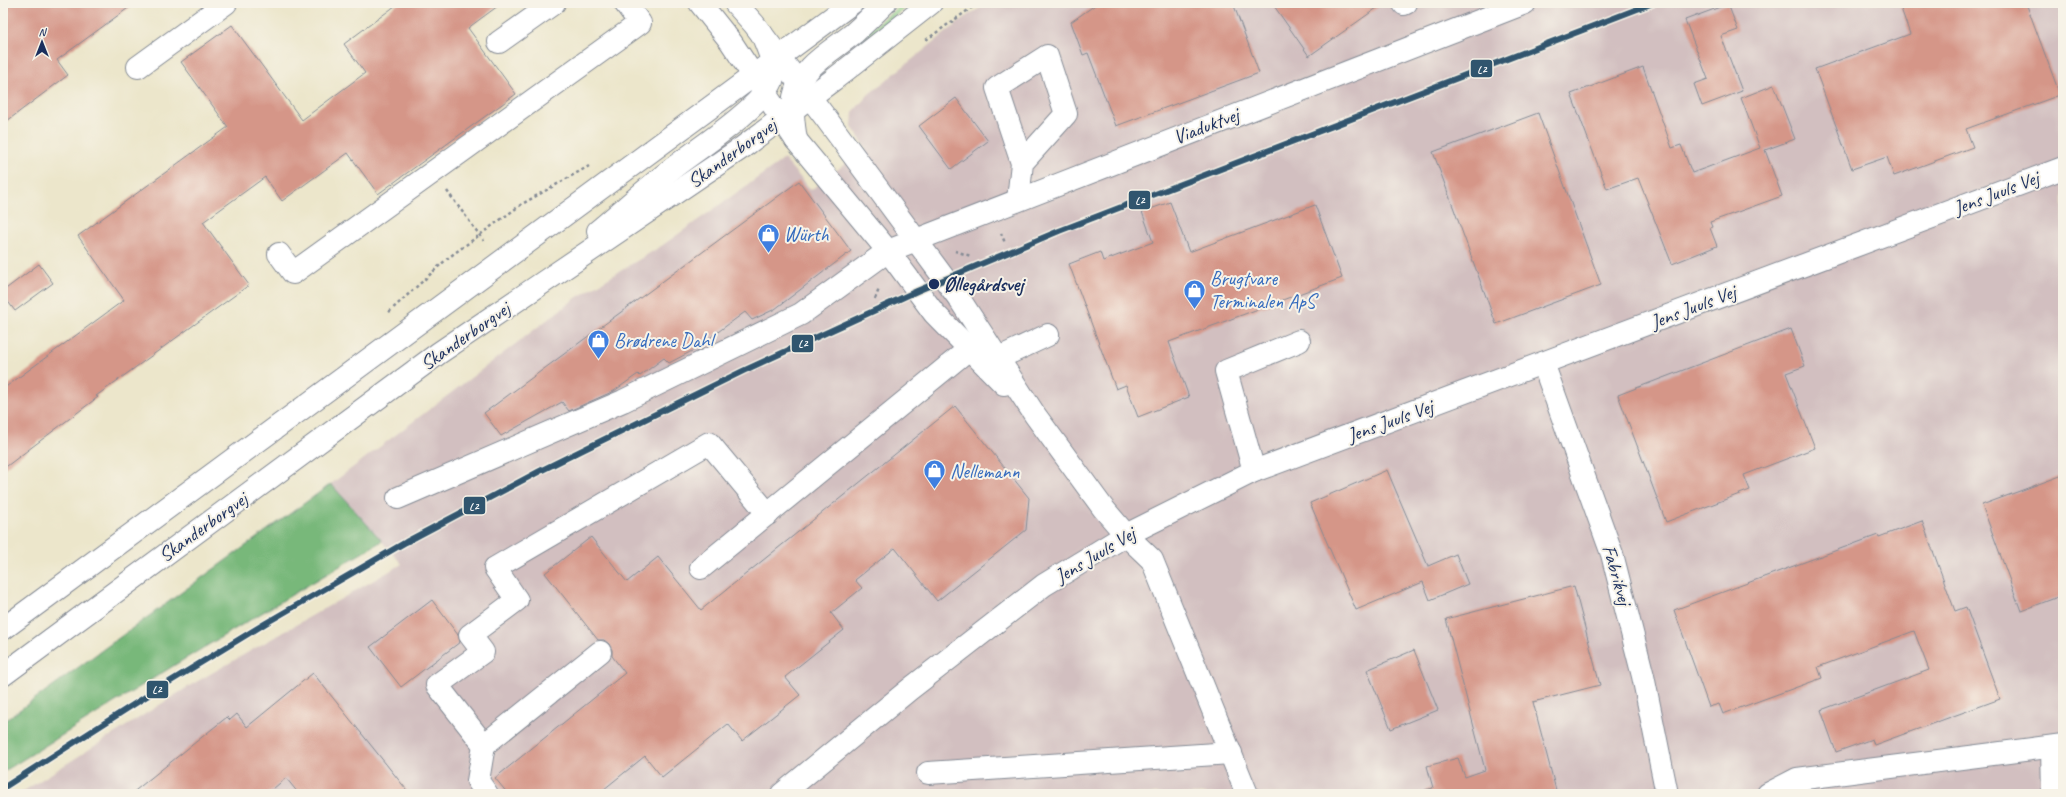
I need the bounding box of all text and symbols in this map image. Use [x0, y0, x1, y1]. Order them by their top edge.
north arrow [22, 22, 62, 62]
text: N [39, 25, 48, 39]
line badge: L2 [1470, 59, 1493, 78]
text: L2 [1477, 62, 1488, 76]
street label: Viaduktvej [1170, 101, 1245, 150]
street label: Skanderborgvej [683, 111, 783, 194]
street label: Jens Juuls Vej [1949, 164, 2045, 221]
line badge: L2 [1128, 190, 1151, 210]
text: L2 [1135, 193, 1146, 207]
shop icon: Würth [756, 221, 782, 254]
place label: Würth [784, 222, 830, 247]
place label: Brugtvare Terminalen ApS [1210, 266, 1320, 314]
place label: Øllegårdsvej [944, 272, 1026, 297]
marker: Øllegårdsvej [927, 277, 941, 291]
shop icon: Brugtvare Terminalen ApS [1181, 277, 1207, 310]
street label: Jens Juuls Vej [1646, 278, 1742, 335]
street label: Skanderborgvej [415, 295, 516, 376]
shop icon: Brødrene Dahl [585, 327, 611, 360]
place label: Brødrene Dahl [614, 328, 717, 353]
line badge: L2 [791, 334, 814, 353]
text: L2 [798, 336, 809, 350]
street label: Jens Juuls Vej [1343, 393, 1439, 448]
shop icon: Nellemann [921, 458, 947, 491]
place label: Nellemann [950, 459, 1021, 484]
street label: Skanderborgvej [154, 485, 254, 568]
line badge: L2 [463, 496, 486, 515]
text: L2 [469, 499, 480, 513]
street label: Jens Juuls Vej [1049, 520, 1142, 589]
street label: Fabrikvej [1597, 542, 1638, 611]
line badge: L2 [146, 680, 169, 699]
text: L2 [152, 682, 163, 696]

